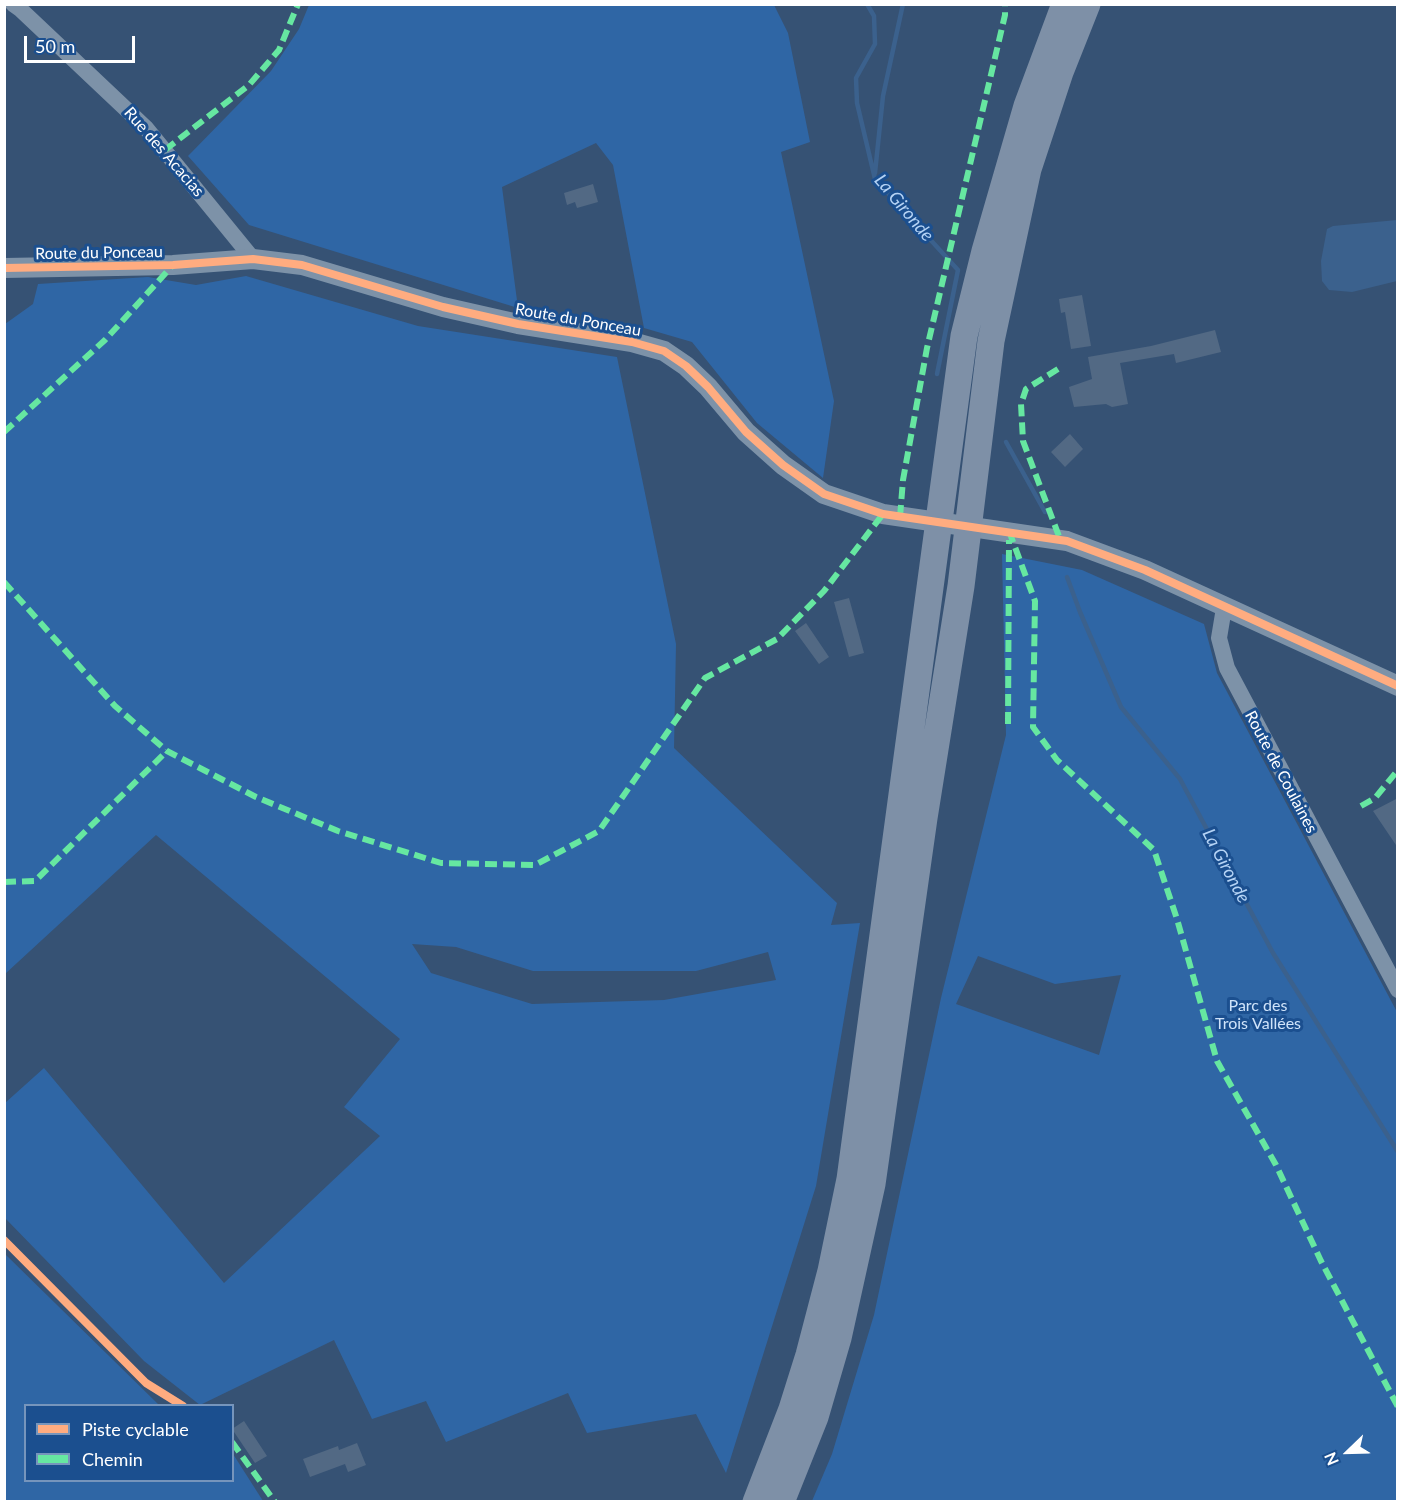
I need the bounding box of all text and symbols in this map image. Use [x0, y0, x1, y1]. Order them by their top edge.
scale bar [27, 24, 138, 62]
text: 50 m [35, 35, 75, 57]
street label: Rue des Acacias [120, 103, 208, 201]
water label: La Gironde [870, 170, 938, 246]
street label: Route du Ponceau [35, 242, 163, 264]
street label: Route du Ponceau [513, 299, 643, 341]
street label: Route de Coulaines [1241, 708, 1321, 836]
water label: La Gironde [1197, 825, 1255, 907]
park label: Parc des Trois Vallées [1215, 996, 1301, 1034]
legend [24, 1404, 234, 1482]
text: Piste cyclable [82, 1418, 189, 1440]
north arrow [1318, 1422, 1378, 1482]
text: Chemin [82, 1448, 143, 1470]
text: N [1320, 1450, 1342, 1469]

